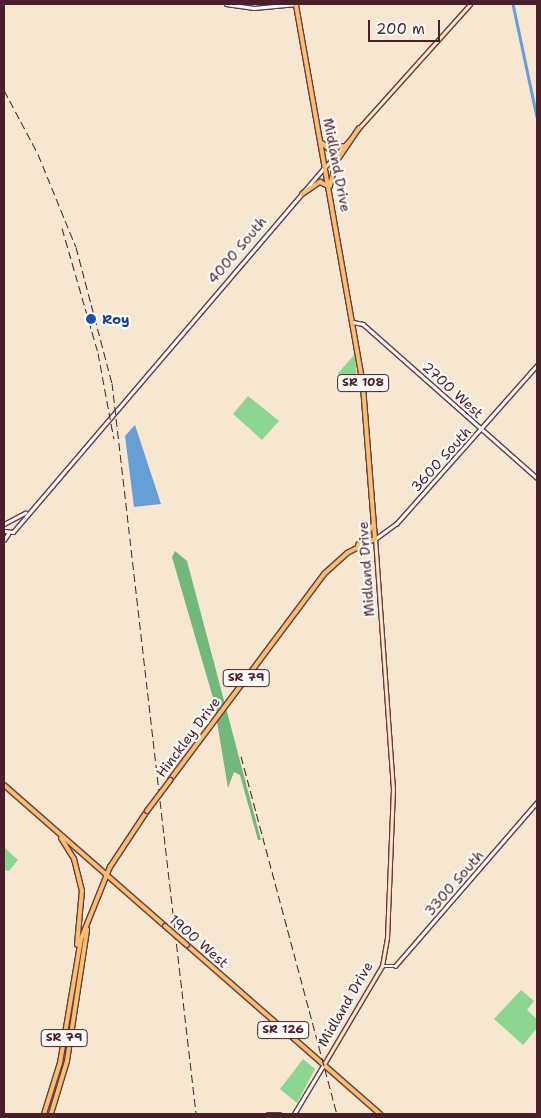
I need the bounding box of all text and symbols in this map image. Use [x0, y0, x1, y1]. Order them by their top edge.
scale bar [371, 10, 444, 42]
text: 200 m [376, 19, 425, 39]
street label: Midland Drive [320, 117, 354, 213]
street label: 4000 South [204, 213, 270, 287]
place label: Roy [102, 311, 130, 327]
marker: Roy [84, 312, 98, 326]
street label: 2700 West [419, 358, 487, 422]
road number: SR 108 [337, 373, 389, 392]
street label: 3600 South [407, 423, 475, 495]
street label: Midland Drive [354, 521, 378, 617]
road number: SR 79 [222, 668, 270, 688]
street label: Hinckley Drive [152, 694, 224, 780]
street label: 3300 South [421, 847, 487, 919]
street label: 1900 West [166, 911, 232, 971]
street label: Midland Drive [314, 958, 376, 1050]
road number: SR 126 [257, 1020, 309, 1040]
road number: SR 79 [40, 1028, 88, 1048]

